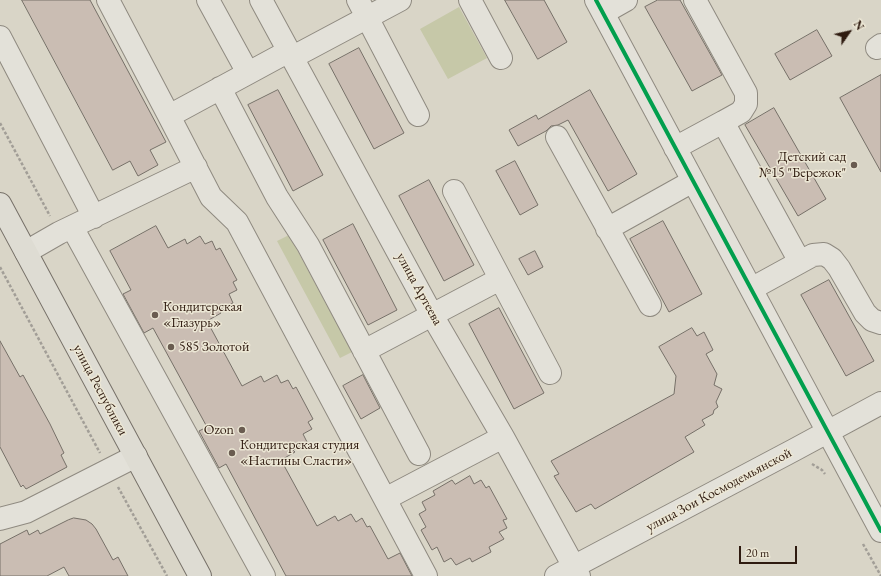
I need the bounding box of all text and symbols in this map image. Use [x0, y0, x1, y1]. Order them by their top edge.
north arrow [829, 12, 869, 52]
text: N [851, 18, 867, 33]
place label: Детский сад №15 "Бережок" [759, 149, 846, 182]
marker: Детский сад №15 "Бережок" [849, 160, 859, 170]
street label: улица Артеева [392, 250, 446, 328]
place label: Кондитерская «Глазурь» [163, 299, 242, 332]
marker: Кондитерская «Глазурь» [150, 310, 160, 320]
place label: 585 Золотой [179, 339, 249, 355]
street label: улица Республики [69, 341, 131, 439]
marker: 585 Золотой [166, 342, 176, 352]
place label: Ozon [204, 422, 234, 438]
marker: Ozon [237, 425, 247, 435]
place label: Кондитерская студия «Настины Сласти» [240, 437, 359, 470]
street label: улица Зои Космодемьянской [643, 444, 795, 536]
marker: Кондитерская студия «Настины Сласти» [227, 448, 237, 458]
scale bar [741, 538, 799, 564]
text: 20 m [746, 545, 769, 561]

